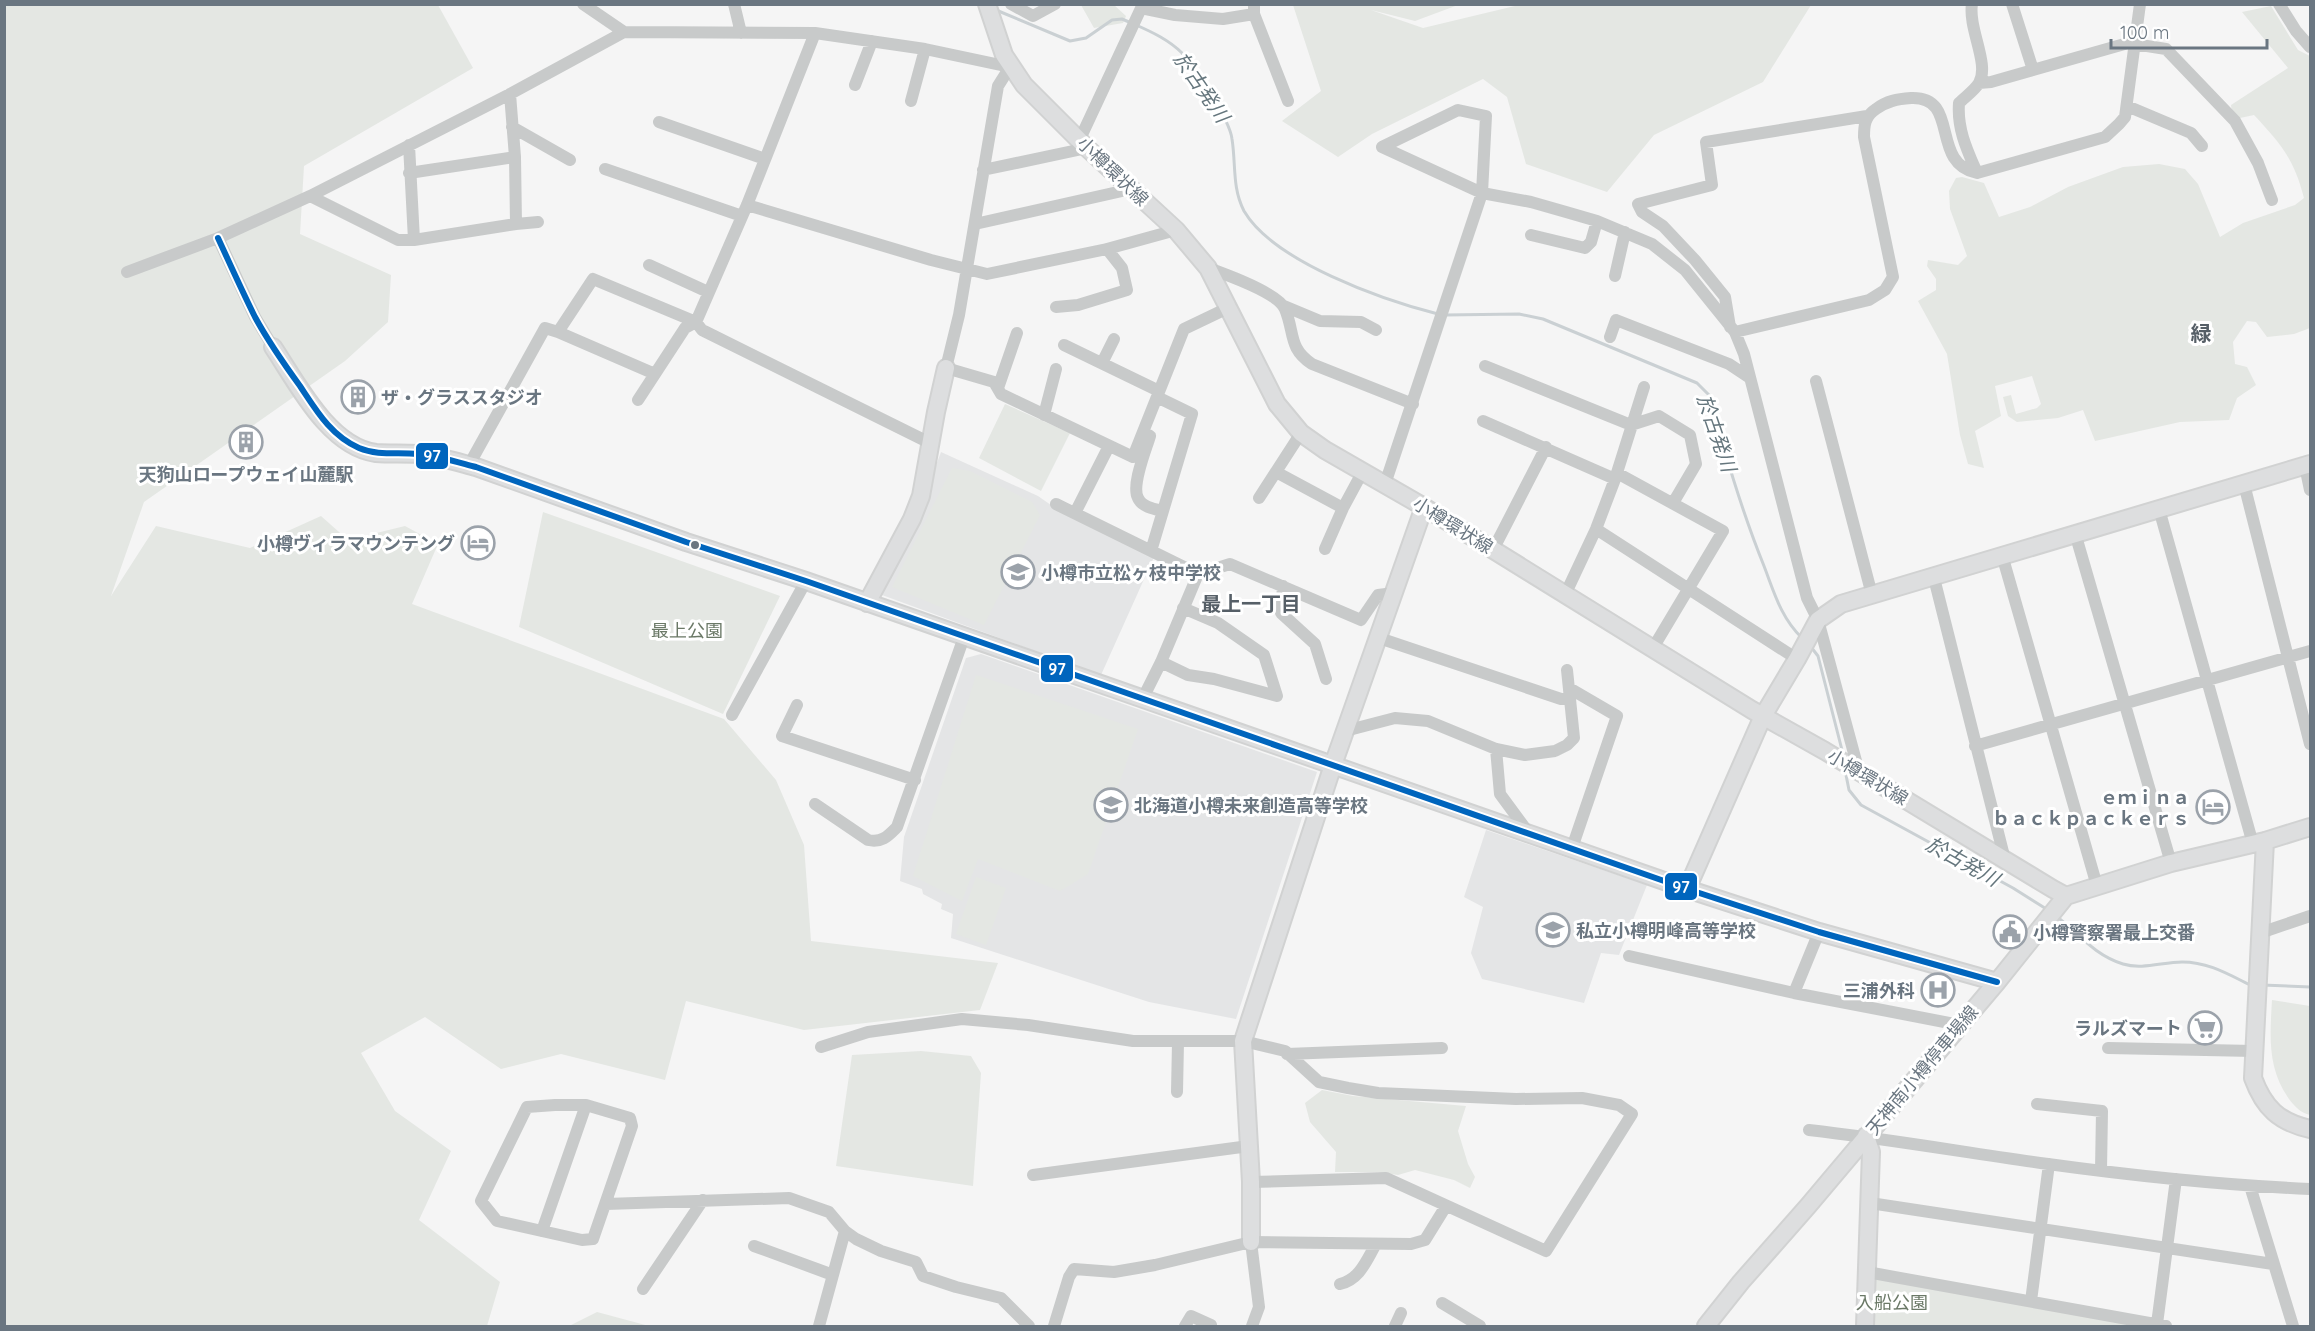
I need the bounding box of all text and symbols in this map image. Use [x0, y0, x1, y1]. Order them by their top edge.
scale bar [2111, 12, 2267, 50]
text: 100 m [2120, 21, 2169, 44]
water label: 於古発川 [1169, 47, 1236, 129]
street label: 小樽環状線 [1073, 131, 1153, 211]
district label: 緑 [2191, 320, 2212, 346]
building icon: ザ・グラススタジオ [340, 379, 376, 415]
place label: ザ・グラススタジオ [381, 386, 543, 409]
water label: 於古発川 [1692, 391, 1742, 477]
building icon: 天狗山ロープウェイ山麓駅 [228, 424, 264, 460]
line badge: 97 [415, 442, 449, 470]
text: 97 [423, 446, 441, 466]
place label: 天狗山ロープウェイ山麓駅 [139, 463, 353, 486]
street label: 小樽環状線 [1409, 491, 1497, 559]
hotel icon: 小樽ヴィラマウンテング [460, 525, 496, 561]
place label: 小樽ヴィラマウンテング [257, 532, 455, 555]
unlabelled marker [689, 539, 701, 551]
school or university icon: 小樽市立松ヶ枝中学校 [1000, 554, 1036, 590]
place label: 小樽市立松ヶ枝中学校 [1041, 561, 1221, 584]
district label: 最上一丁目 [1201, 591, 1301, 616]
park label: 最上公園 [651, 619, 723, 642]
line badge: 97 [1040, 654, 1074, 683]
text: 97 [1048, 659, 1066, 679]
street label: 小樽環状線 [1824, 744, 1912, 810]
place label: ｅｍｉｎａ ｂａｃｋｐａｃｋｅｒｓ [1992, 786, 2190, 830]
school or university icon: 北海道小樽未来創造高等学校 [1093, 787, 1129, 823]
hotel icon: ｅｍｉｎａ ｂａｃｋｐａｃｋｅｒｓ [2195, 789, 2231, 825]
place label: 北海道小樽未来創造高等学校 [1134, 794, 1368, 817]
water label: 於古発川 [1922, 831, 2006, 892]
line badge: 97 [1664, 872, 1698, 901]
text: 97 [1672, 877, 1690, 897]
school or university icon: 私立小樽明峰高等学校 [1535, 912, 1571, 948]
public building icon: 小樽警察署最上交番 [1992, 914, 2028, 950]
place label: 私立小樽明峰高等学校 [1576, 919, 1756, 942]
place label: 小樽警察署最上交番 [2033, 921, 2195, 944]
hospital icon: 三浦外科 [1920, 972, 1956, 1008]
place label: 三浦外科 [1843, 979, 1915, 1002]
street label: 天神南小樽停車場線 [1861, 1001, 1983, 1139]
supermarket icon: ラルズマート [2187, 1010, 2223, 1046]
place label: ラルズマート [2074, 1017, 2182, 1040]
park label: 入船公園 [1856, 1291, 1928, 1314]

